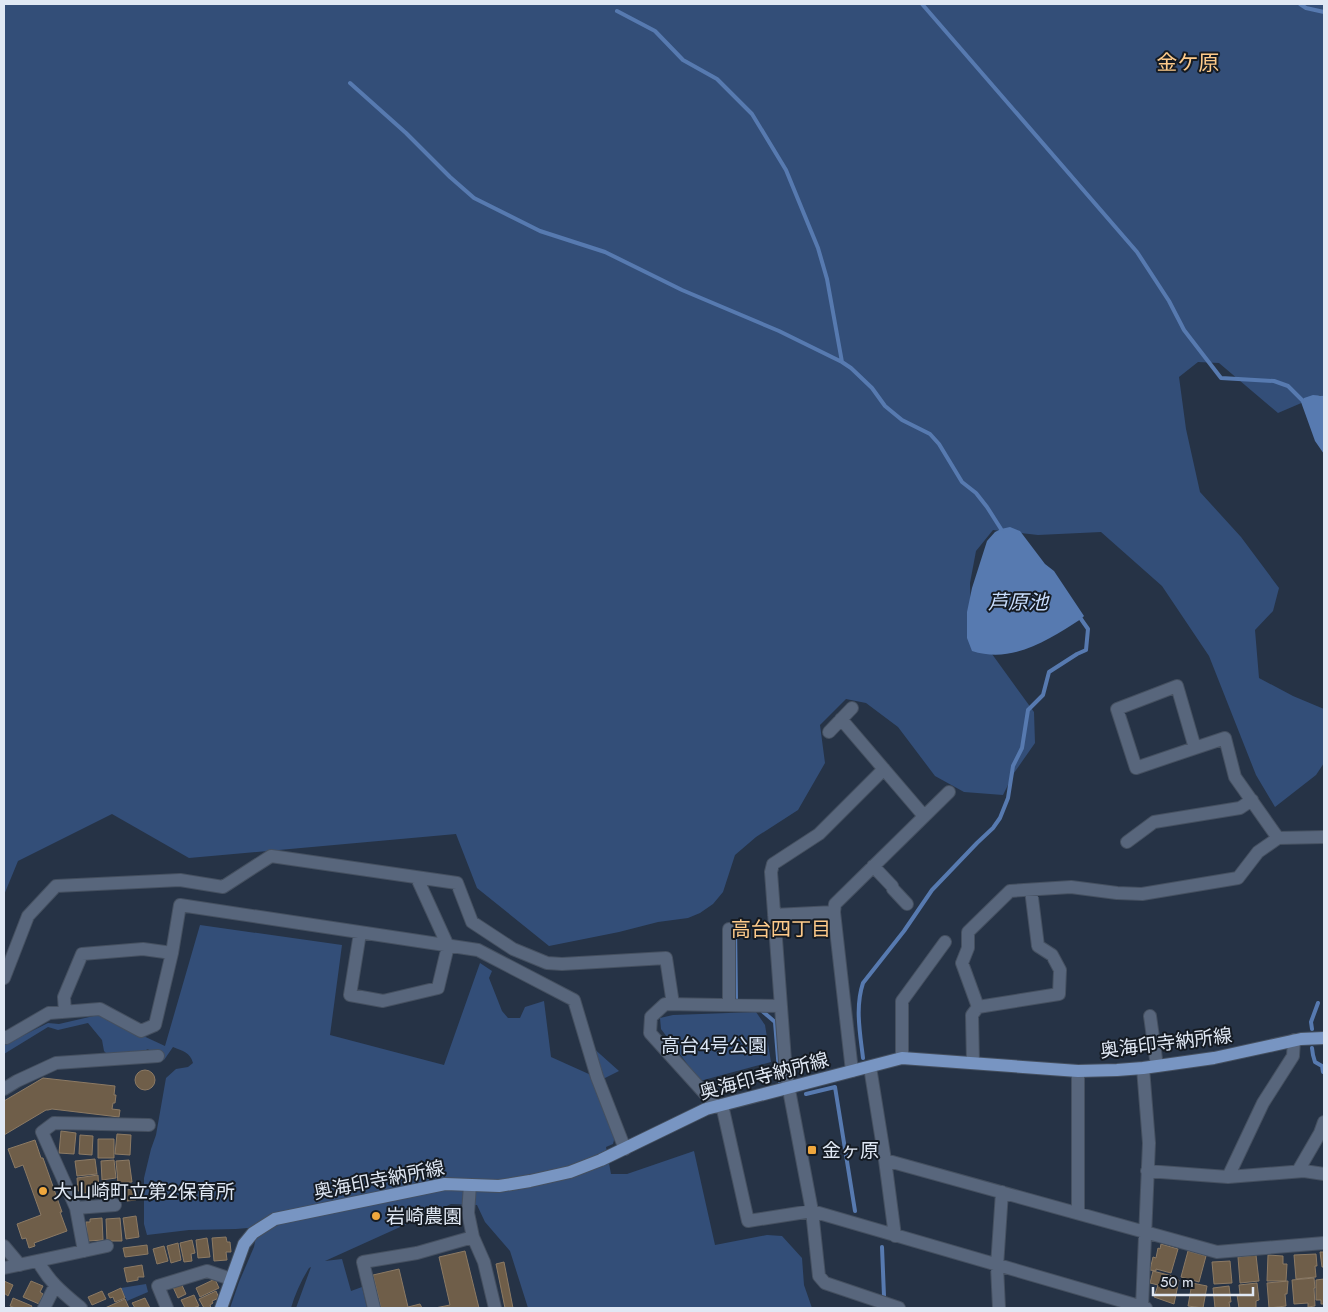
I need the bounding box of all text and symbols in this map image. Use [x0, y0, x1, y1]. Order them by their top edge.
district label: 金ケ原 [1157, 48, 1220, 78]
water label: 芦原池 [988, 588, 1050, 617]
district label: 高台四丁目 [731, 915, 831, 944]
street label: 奥海印寺納所線 [1098, 1021, 1234, 1065]
park label: 高台４号公園 [661, 1032, 767, 1059]
street label: 奥海印寺納所線 [696, 1046, 832, 1106]
place label: 金ヶ原 [822, 1137, 879, 1164]
marker: 金ヶ原 [806, 1144, 818, 1156]
street label: 奥海印寺納所線 [311, 1154, 447, 1206]
place label: 大山崎町立第２保育所 [53, 1178, 235, 1205]
marker: 大山崎町立第２保育所 [37, 1185, 49, 1197]
place label: 岩崎農園 [386, 1203, 462, 1230]
marker: 岩崎農園 [370, 1210, 382, 1222]
scale bar [1153, 1264, 1253, 1296]
text: 50 m [1160, 1271, 1194, 1293]

